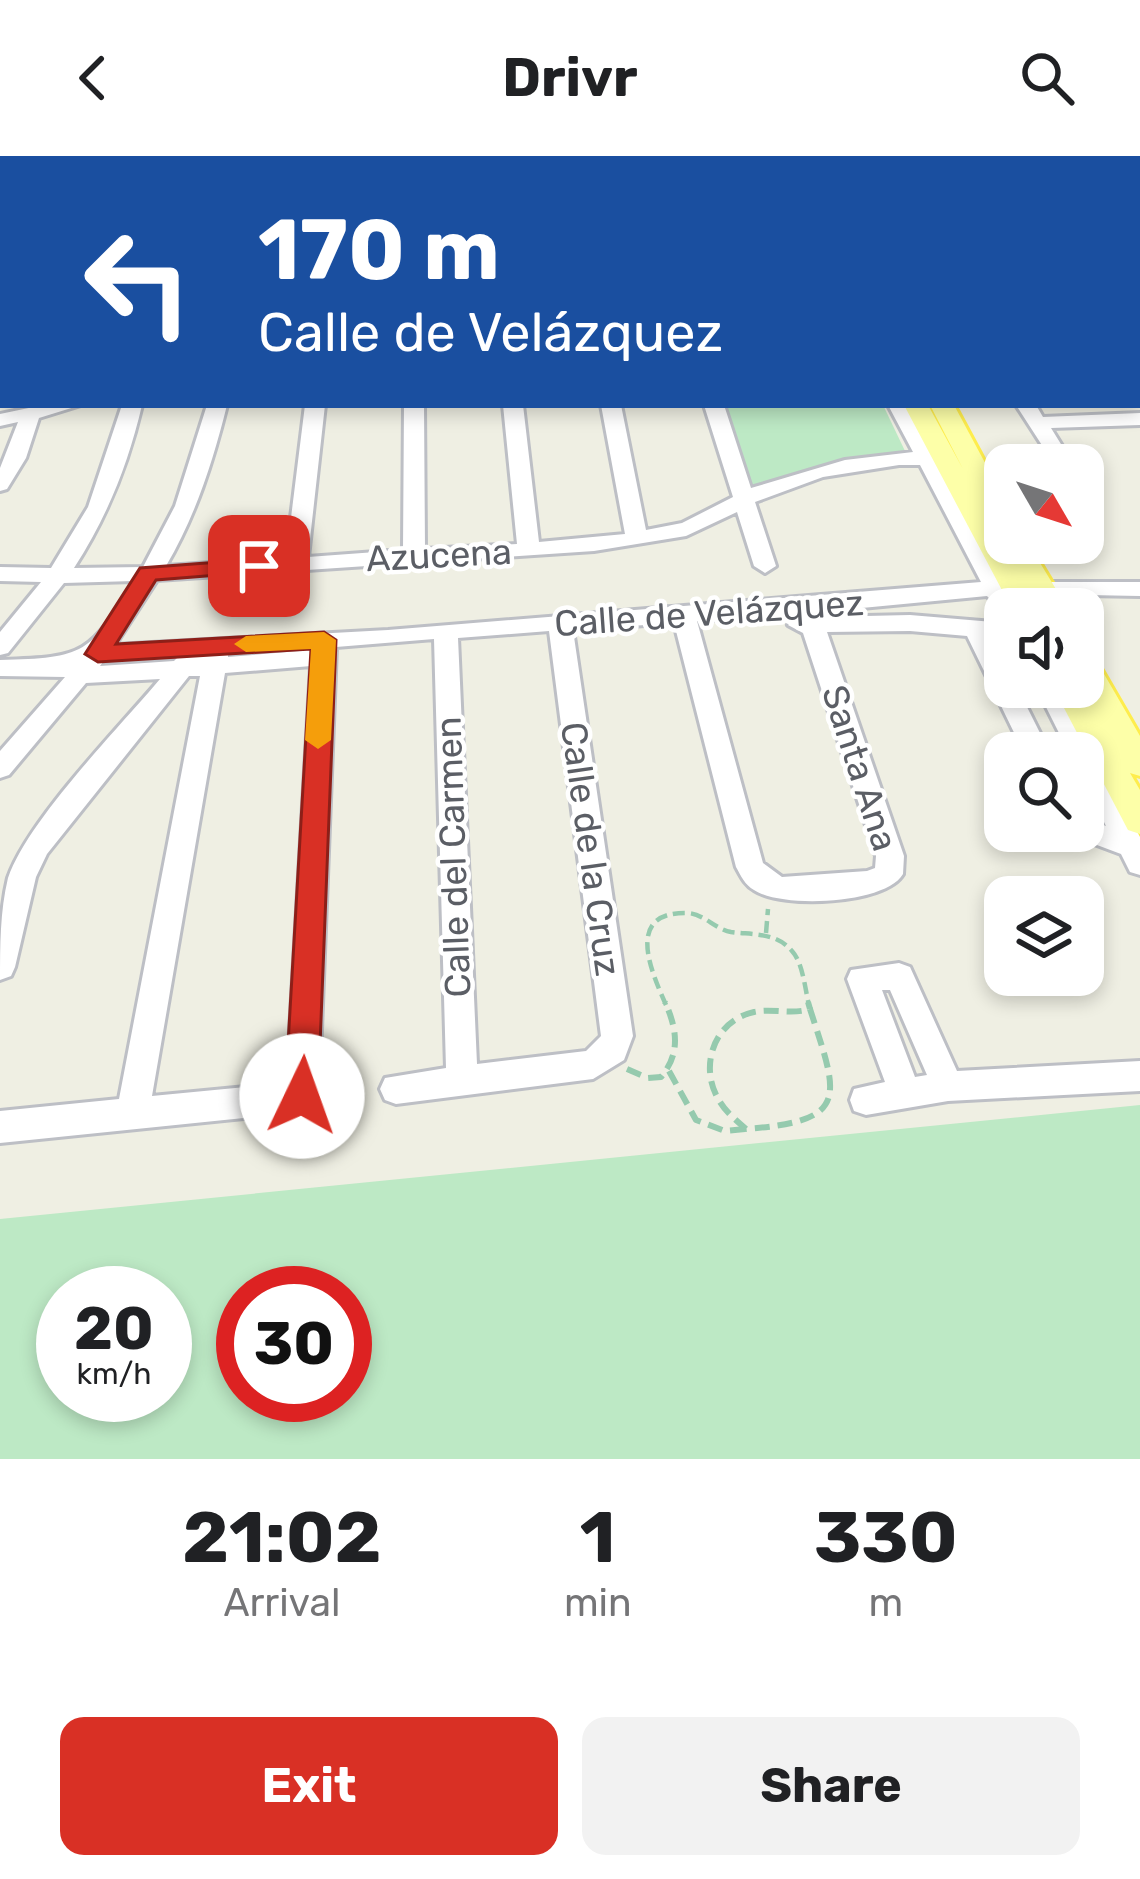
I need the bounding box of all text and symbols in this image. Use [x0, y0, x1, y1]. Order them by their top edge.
icon: back [60, 45, 126, 111]
icon: search [1014, 45, 1080, 111]
text: Drivr [502, 46, 638, 110]
text: 170 m [258, 200, 500, 300]
icon: left [60, 204, 216, 360]
text: Calle de Velázquez [258, 301, 723, 365]
north arrow [984, 444, 1104, 564]
map controls [984, 444, 1104, 996]
pin [208, 515, 310, 617]
street label: Azucena [365, 530, 513, 580]
icon: arrive [226, 533, 292, 599]
street label: Calle de Velázquez [553, 581, 865, 645]
button: sound [984, 588, 1104, 708]
street label: Santa Ana [813, 680, 907, 856]
street label: Calle del Carmen [427, 716, 479, 998]
street label: Calle de la Cruz [552, 719, 630, 979]
button: search [984, 732, 1104, 852]
button: layers [984, 876, 1104, 996]
position arrow [239, 1033, 365, 1159]
speed limit sign: 30 [216, 1266, 372, 1422]
text: 20 [74, 1293, 154, 1364]
text: km/h [77, 1356, 151, 1392]
text: 21:02 [182, 1495, 382, 1580]
text: 1 [580, 1495, 616, 1580]
text: 330 [814, 1495, 958, 1580]
text: Arrival [223, 1580, 340, 1626]
text: min [564, 1580, 632, 1626]
text: m [868, 1580, 903, 1626]
button: Exit [60, 1717, 558, 1855]
button: Share [582, 1717, 1080, 1855]

